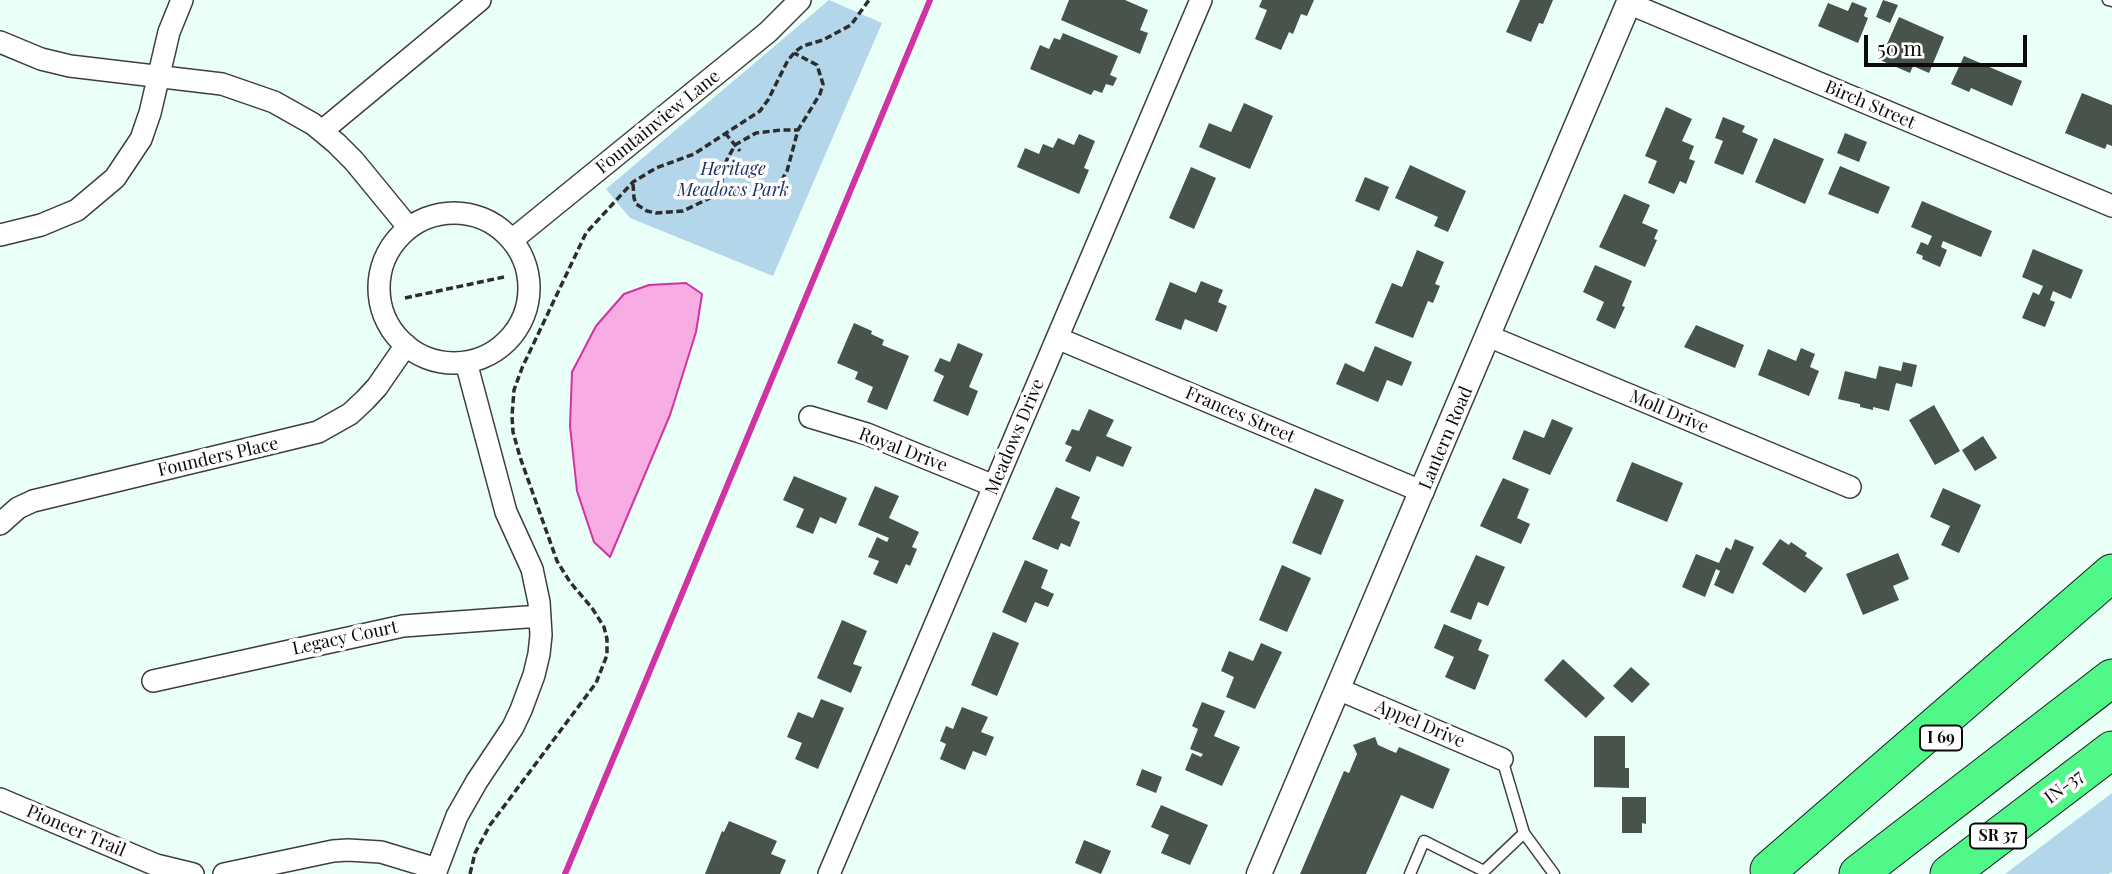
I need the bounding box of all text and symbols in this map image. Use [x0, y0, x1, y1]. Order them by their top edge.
scale bar [1867, 21, 2030, 65]
text: 50 m [1877, 33, 1922, 61]
street label: Fountainview Lane [592, 65, 724, 179]
street label: Birch Street [1822, 76, 1918, 134]
park label: Heritage Meadows Park [677, 158, 789, 200]
street label: Meadows Drive [981, 376, 1049, 498]
street label: Frances Street [1182, 382, 1298, 448]
street label: Lantern Road [1415, 383, 1477, 493]
street label: Moll Drive [1626, 386, 1712, 438]
street label: Royal Drive [856, 423, 950, 477]
street label: Founders Place [155, 433, 281, 481]
street label: Legacy Court [290, 616, 400, 660]
street label: Appel Drive [1372, 695, 1468, 753]
road number: I 69 [1920, 726, 1962, 750]
street label: IN-37 [2040, 765, 2088, 809]
street label: Pioneer Trail [23, 800, 129, 862]
road number: SR 37 [1970, 824, 2026, 848]

